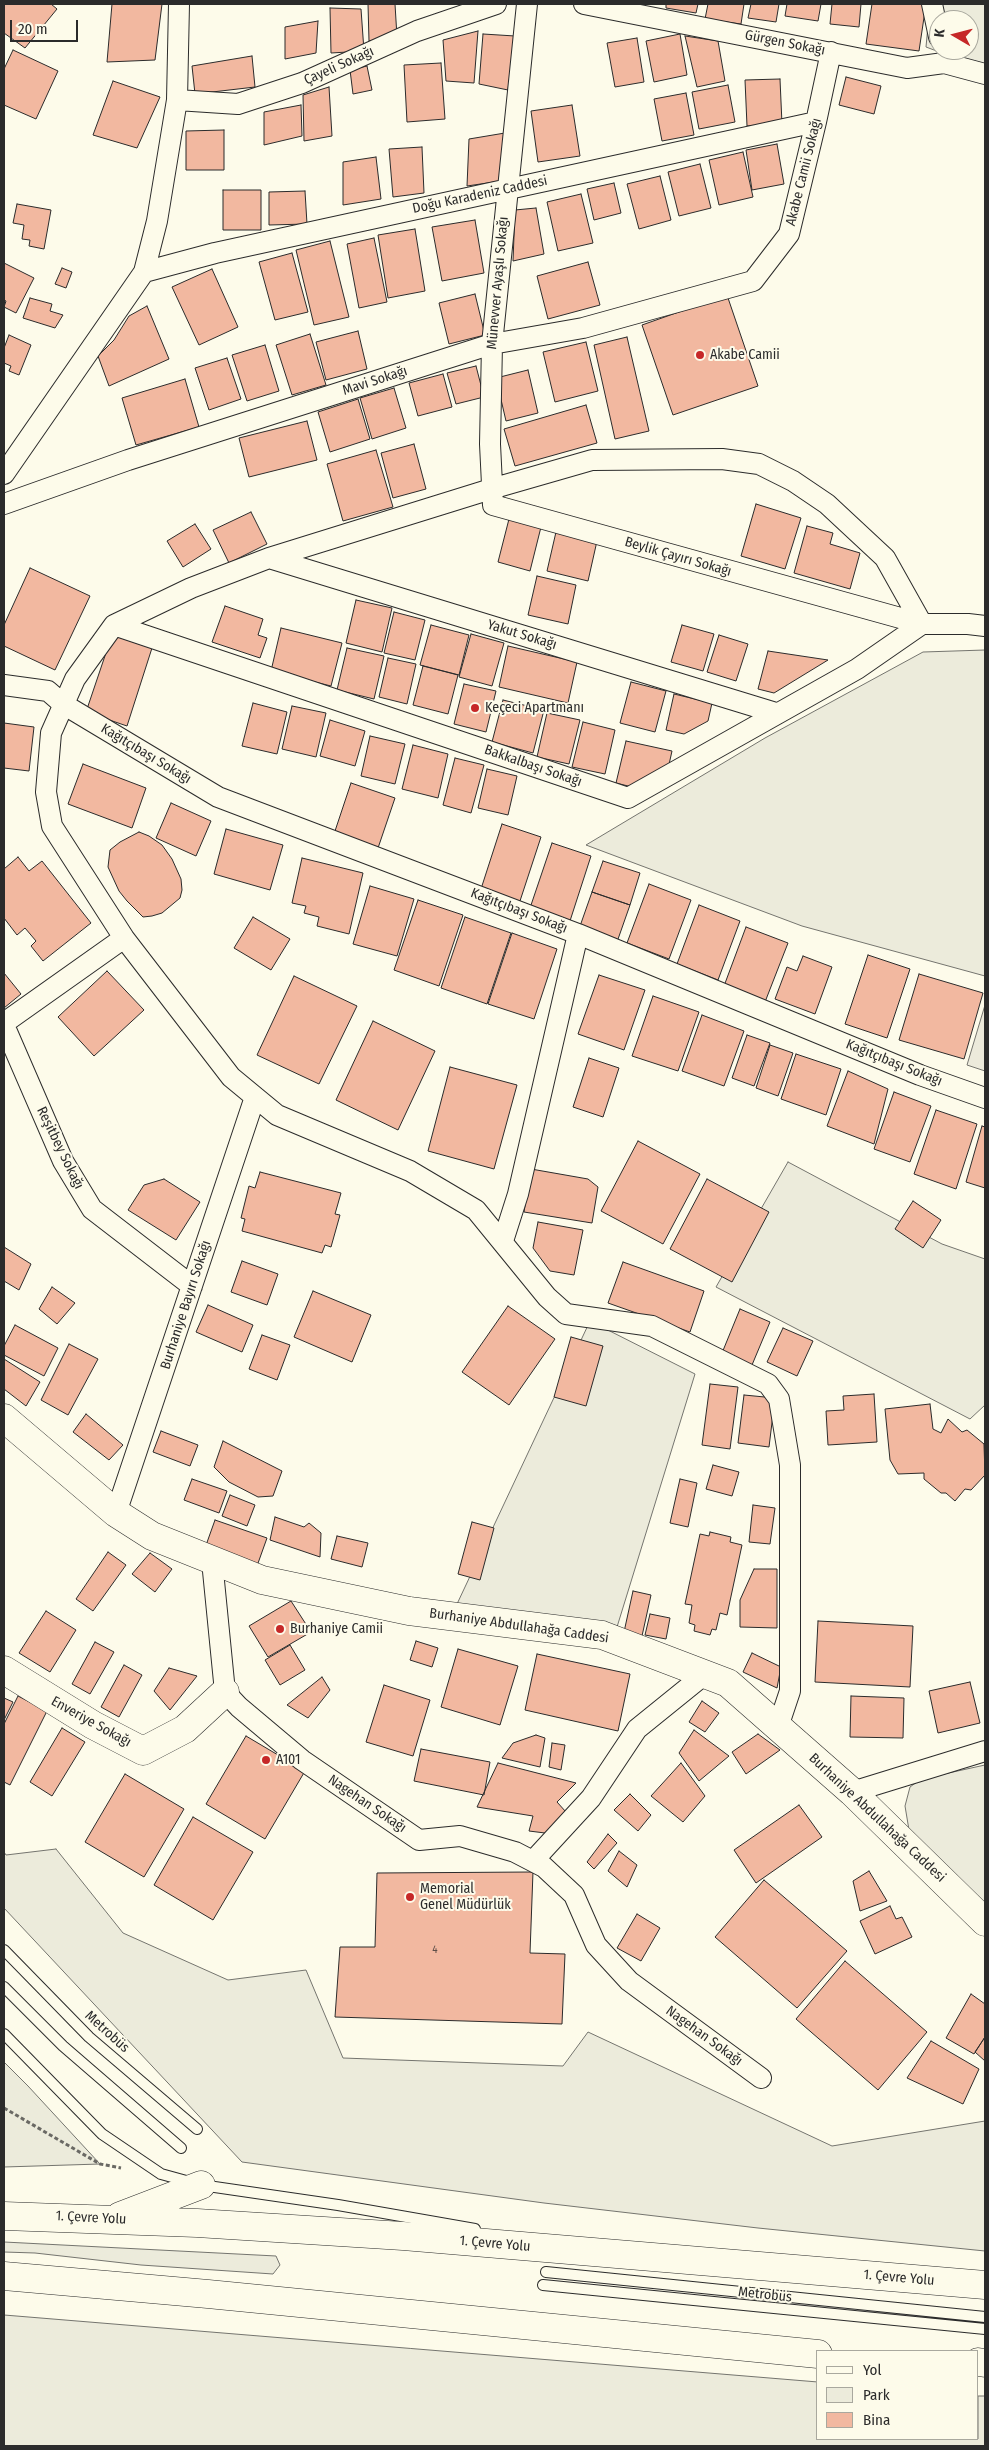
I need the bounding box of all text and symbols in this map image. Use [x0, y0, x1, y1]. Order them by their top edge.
scale bar [12, 10, 80, 42]
north arrow [929, 10, 979, 60]
text: 20 m [18, 20, 48, 38]
street label: Gürgen Sokağı [743, 27, 827, 59]
text: K [931, 28, 949, 38]
street label: Çayeli Sokağı [301, 43, 377, 89]
street label: Akabe Camii Sokağı [782, 116, 826, 228]
street label: Doğu Karadeniz Caddesi [411, 172, 549, 218]
street label: Münevver Ayaşlı Sokağı [484, 216, 512, 350]
place label: Akabe Camii [710, 347, 780, 363]
marker: Akabe Camii [694, 349, 706, 361]
street label: Mavi Sokağı [340, 363, 410, 399]
street label: Beylik Çayırı Sokağı [623, 534, 733, 580]
street label: Yakut Sokağı [485, 616, 559, 654]
place label: Keçeci Apartmanı [485, 700, 584, 716]
marker: Keçeci Apartmanı [469, 702, 481, 714]
street label: Kağıtçıbaşı Sokağı [98, 720, 194, 788]
street label: Bakkalbaşı Sokağı [482, 741, 584, 791]
street label: Kağıtçıbaşı Sokağı [468, 885, 570, 937]
street label: Kağıtçıbaşı Sokağı [843, 1036, 945, 1090]
street label: Reşitbey Sokağı [33, 1104, 87, 1192]
street label: Burhaniye Bayırı Sokağı [157, 1238, 215, 1372]
street label: Burhaniye Abdullahağa Caddesi [428, 1605, 610, 1647]
place label: Burhaniye Camii [290, 1621, 383, 1637]
marker: Burhaniye Camii [274, 1623, 286, 1635]
street label: Enveriye Sokağı [48, 1693, 134, 1751]
street label: Burhaniye Abdullahağa Caddesi [805, 1750, 949, 1886]
place label: A101 [276, 1752, 301, 1768]
marker: A101 [260, 1754, 272, 1766]
street label: Nagehan Sokağı [325, 1772, 409, 1836]
place label: Memorial Genel Müdürlük [420, 1881, 511, 1914]
marker: Memorial Genel Müdürlük [404, 1891, 416, 1903]
house number: 4 [432, 1943, 438, 1957]
street label: Nagehan Sokağı [662, 2003, 746, 2069]
street label: Metrobüs [81, 2008, 133, 2056]
street label: 1. Çevre Yolu [55, 2208, 127, 2228]
street label: 1. Çevre Yolu [459, 2233, 531, 2255]
street label: 1. Çevre Yolu [863, 2267, 935, 2289]
street label: Metrobüs [737, 2284, 793, 2306]
legend [816, 2350, 979, 2440]
text: Yol [863, 2361, 881, 2379]
text: Park [863, 2386, 890, 2404]
text: Bina [863, 2411, 890, 2429]

